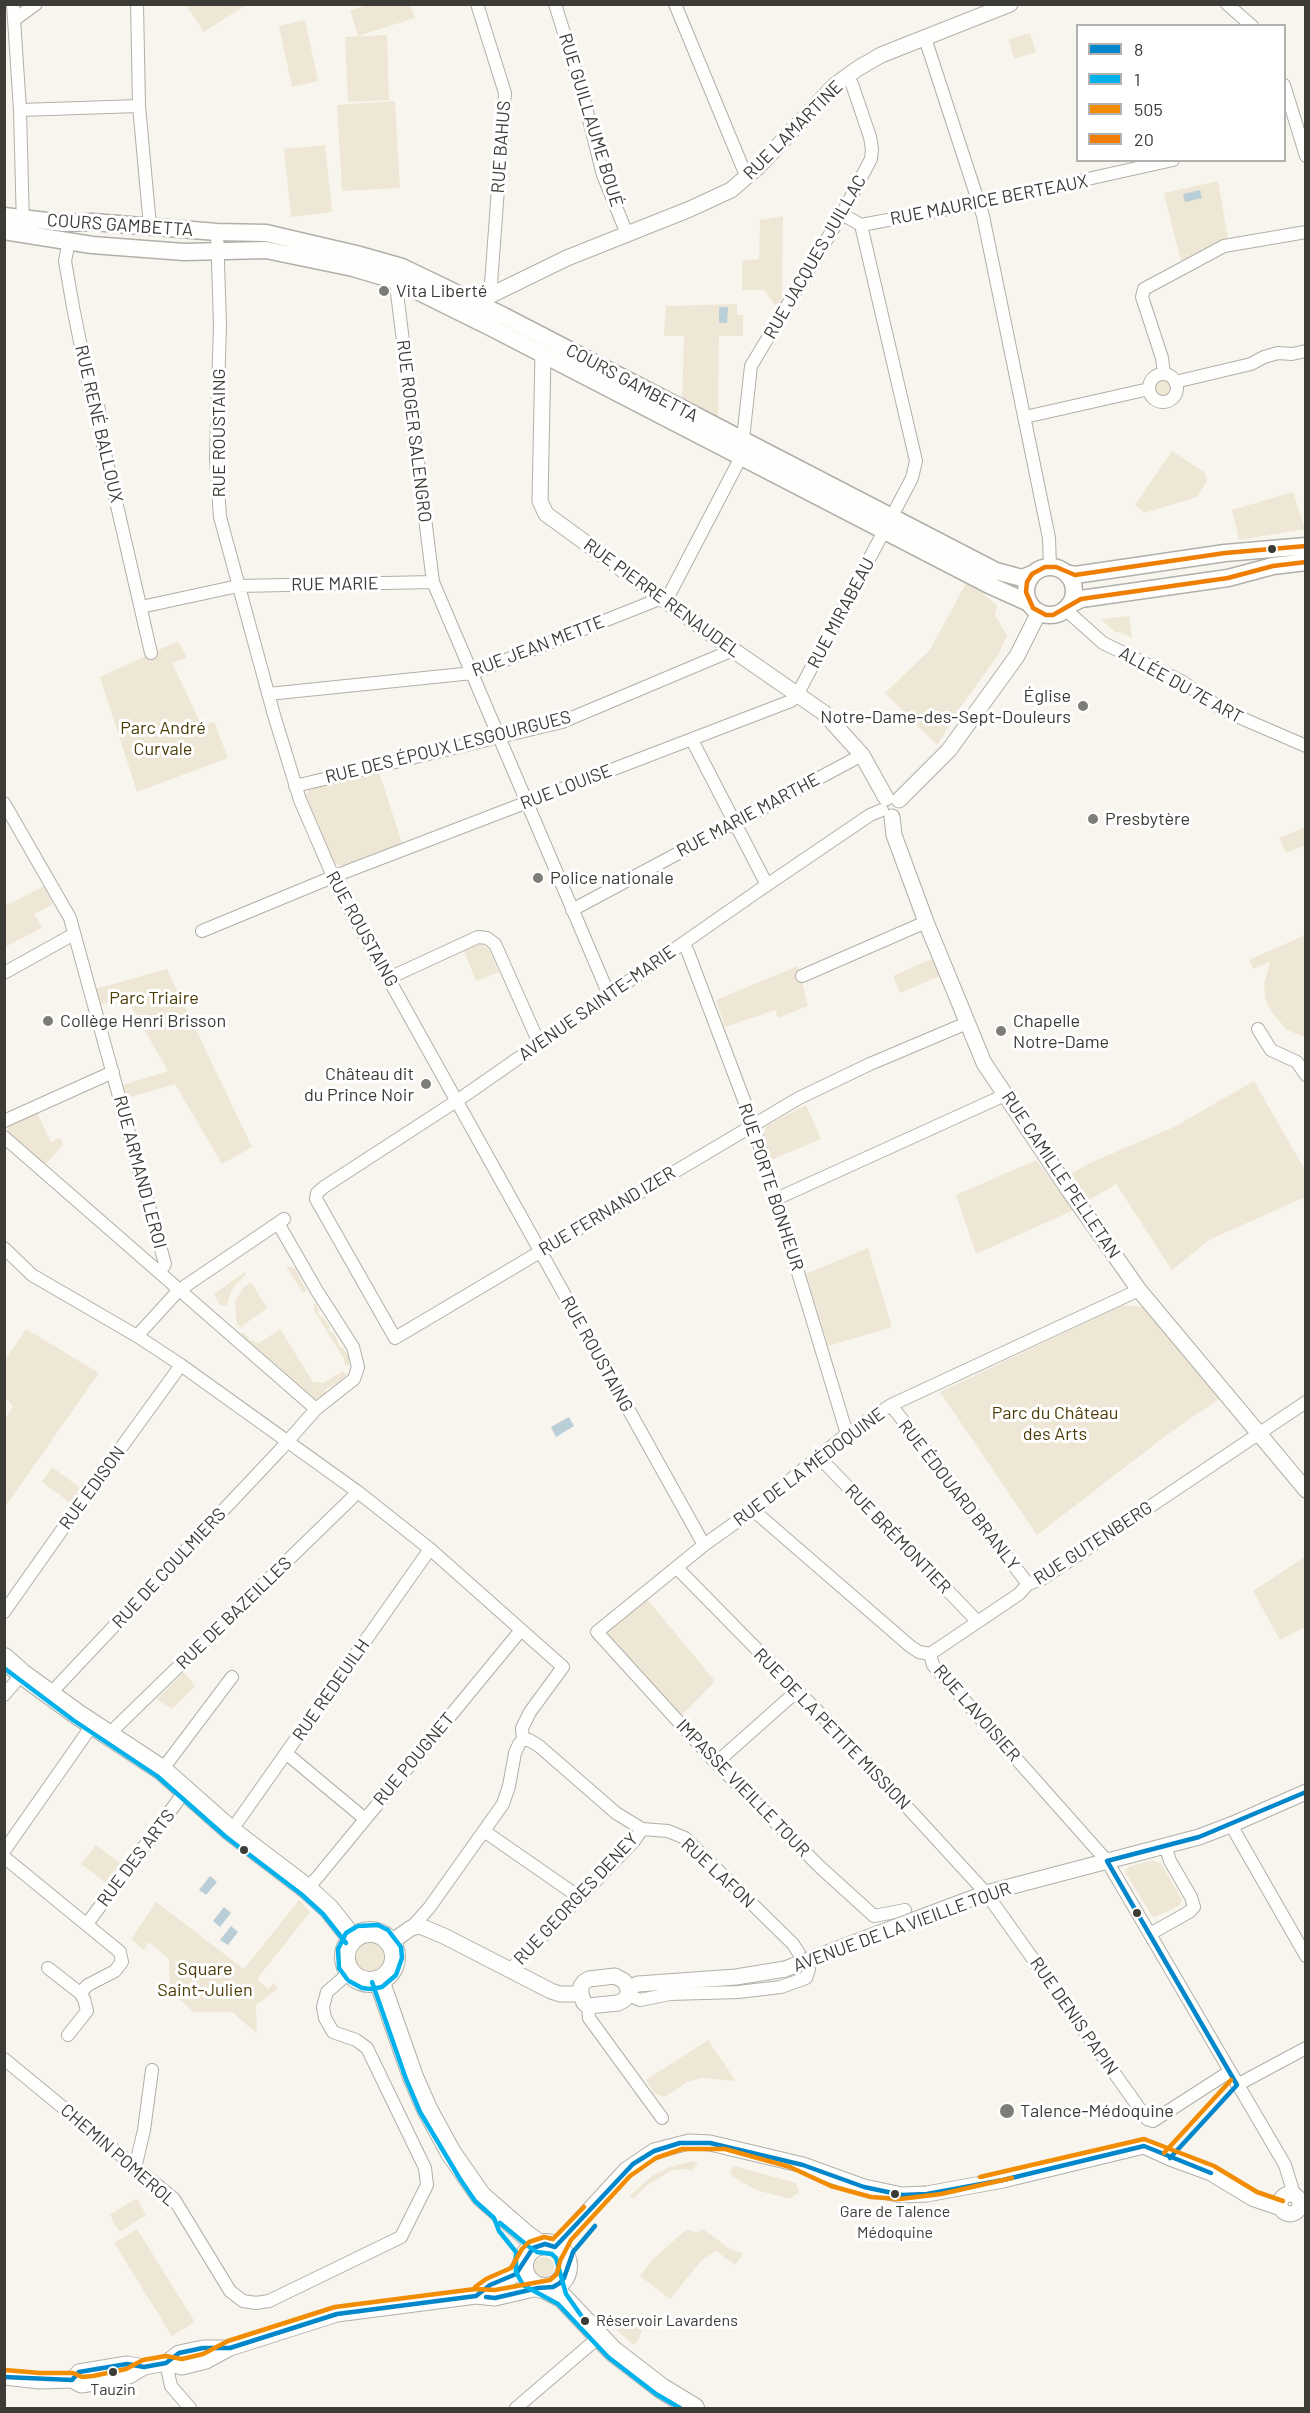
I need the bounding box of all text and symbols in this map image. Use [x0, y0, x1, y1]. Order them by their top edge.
legend [1076, 24, 1286, 162]
street label: RUE GUILLAUME BOUÉ [554, 30, 628, 210]
text: 8 [1134, 38, 1143, 60]
text: 1 [1134, 68, 1140, 90]
street label: RUE LAMARTINE [739, 76, 847, 184]
text: 505 [1134, 98, 1163, 120]
street label: RUE BAHUS [487, 100, 515, 194]
text: 20 [1134, 128, 1154, 150]
street label: RUE MAURICE BERTEAUX [888, 170, 1090, 230]
street label: RUE JACQUES JUILLAC [759, 171, 871, 343]
street label: COURS GAMBETTA [46, 209, 194, 241]
place label: Vita Liberté [396, 280, 487, 302]
marker: Vita Liberté [377, 284, 391, 298]
street label: RUE ROGER SALENGRO [392, 338, 436, 524]
street label: COURS GAMBETTA [562, 339, 702, 427]
street label: RUE RENÉ BALLOUX [70, 343, 128, 505]
street label: RUE ROUSTAING [208, 368, 230, 498]
street label: RUE PIERRE RENAUDEL [579, 534, 745, 662]
unlabelled marker [1266, 543, 1278, 555]
street label: RUE MIRABEAU [803, 554, 879, 672]
street label: RUE MARIE [291, 572, 379, 596]
street label: RUE JEAN METTE [469, 611, 607, 681]
street label: ALLÉE DU 7E ART [1115, 642, 1247, 728]
place label: Église Notre-Dame-des-Sept-Douleurs [820, 685, 1071, 728]
marker: Église Notre-Dame-des-Sept-Douleurs [1076, 699, 1090, 713]
street label: RUE DES ÉPOUX LESGOURGUES [323, 706, 573, 788]
park label: Parc André Curvale [120, 717, 206, 760]
street label: RUE LOUISE [517, 760, 615, 814]
street label: RUE MARIE MARTHE [673, 768, 823, 862]
place label: Presbytère [1105, 808, 1190, 830]
marker: Presbytère [1086, 812, 1100, 826]
street label: RUE ROUSTAING [321, 867, 403, 991]
place label: Police nationale [550, 867, 674, 889]
marker: Police nationale [531, 871, 545, 885]
street label: AVENUE SAINTE-MARIE [514, 941, 680, 1065]
park label: Parc Triaire [109, 987, 199, 1009]
place label: Collège Henri Brisson [60, 1010, 226, 1032]
place label: Chapelle Notre-Dame [1013, 1010, 1109, 1052]
marker: Collège Henri Brisson [41, 1014, 55, 1028]
marker: Chapelle Notre-Dame [994, 1024, 1008, 1038]
place label: Château dit du Prince Noir [304, 1063, 414, 1106]
marker: Château dit du Prince Noir [419, 1077, 433, 1091]
street label: RUE CAMILLE PELLETAN [997, 1087, 1125, 1263]
street label: RUE ARMAND LEROI [109, 1093, 171, 1251]
street label: RUE PORTE BONHEUR [734, 1101, 808, 1273]
street label: RUE FERNAND IZER [535, 1162, 679, 1260]
street label: RUE ROUSTAING [556, 1292, 638, 1416]
park label: Parc du Château des Arts [992, 1402, 1118, 1444]
street label: RUE DE LA MÉDOQUINE [729, 1403, 889, 1531]
street label: RUE ÉDOUARD BRANLY [894, 1416, 1024, 1574]
street label: RUE EDISON [55, 1442, 129, 1534]
street label: RUE BRÉMONTIER [840, 1480, 956, 1598]
street label: RUE GUTENBERG [1030, 1497, 1156, 1589]
street label: RUE DE COULMIERS [108, 1503, 230, 1633]
street label: RUE DE BAZEILLES [172, 1552, 296, 1674]
street label: RUE REDEUILH [288, 1635, 374, 1745]
street label: RUE DE LA PETITE MISSION [749, 1644, 915, 1814]
street label: RUE LAVOISIER [929, 1660, 1025, 1766]
street label: RUE POUGNET [369, 1708, 459, 1810]
street label: IMPASSE VIEILLE TOUR [672, 1715, 814, 1861]
street label: RUE DES ARTS [92, 1805, 180, 1911]
street label: RUE GEORGES DENEY [509, 1829, 643, 1969]
street label: RUE LAFON [677, 1834, 759, 1912]
unlabelled marker [238, 1844, 250, 1856]
street label: AVENUE DE LA VIEILLE TOUR [790, 1878, 1014, 1976]
unlabelled marker [1131, 1907, 1143, 1919]
street label: RUE DENIS PAPIN [1025, 1953, 1123, 2079]
park label: Square Saint-Julien [157, 1958, 253, 2000]
street label: CHEMIN POMEROL [56, 2099, 180, 2211]
place label: Talence-Médoquine [1020, 2100, 1174, 2122]
marker: Talence-Médoquine [998, 2102, 1016, 2120]
marker: Gare de Talence Médoquine [889, 2188, 901, 2200]
place label: Gare de Talence Médoquine [840, 2202, 950, 2240]
place label: Réservoir Lavardens [596, 2311, 738, 2331]
marker: Réservoir Lavardens [579, 2315, 591, 2327]
marker: Tauzin [107, 2366, 119, 2378]
place label: Tauzin [90, 2380, 136, 2400]

